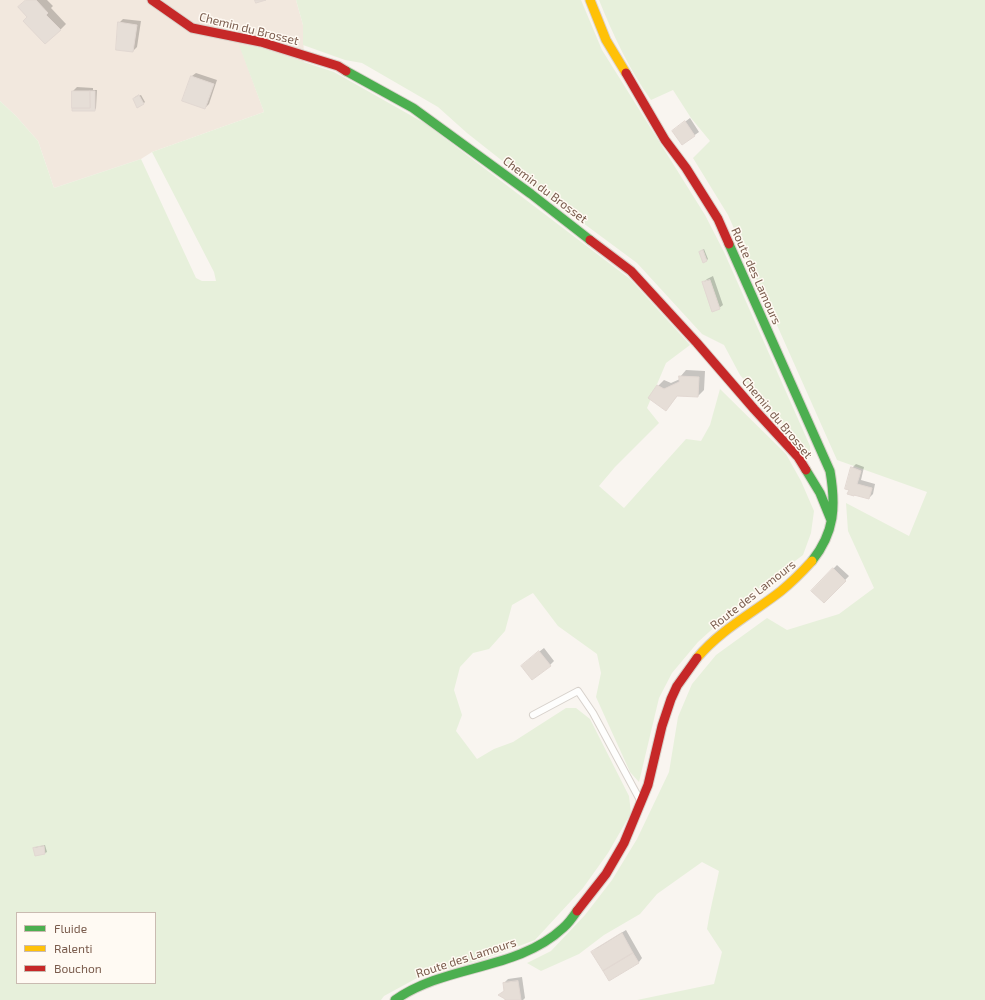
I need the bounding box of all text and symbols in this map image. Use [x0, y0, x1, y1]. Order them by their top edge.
street label: Chemin du Brosset [198, 10, 300, 48]
street label: Chemin du Brosset [500, 154, 590, 226]
street label: Route des Lamours [728, 225, 784, 327]
street label: Chemin du Brosset [739, 374, 815, 462]
street label: Route des Lamours [707, 557, 799, 633]
legend [16, 912, 156, 984]
text: Fluide [54, 921, 87, 935]
street label: Route des Lamours [414, 935, 518, 981]
text: Ralenti [54, 941, 93, 955]
text: Bouchon [54, 961, 102, 975]

